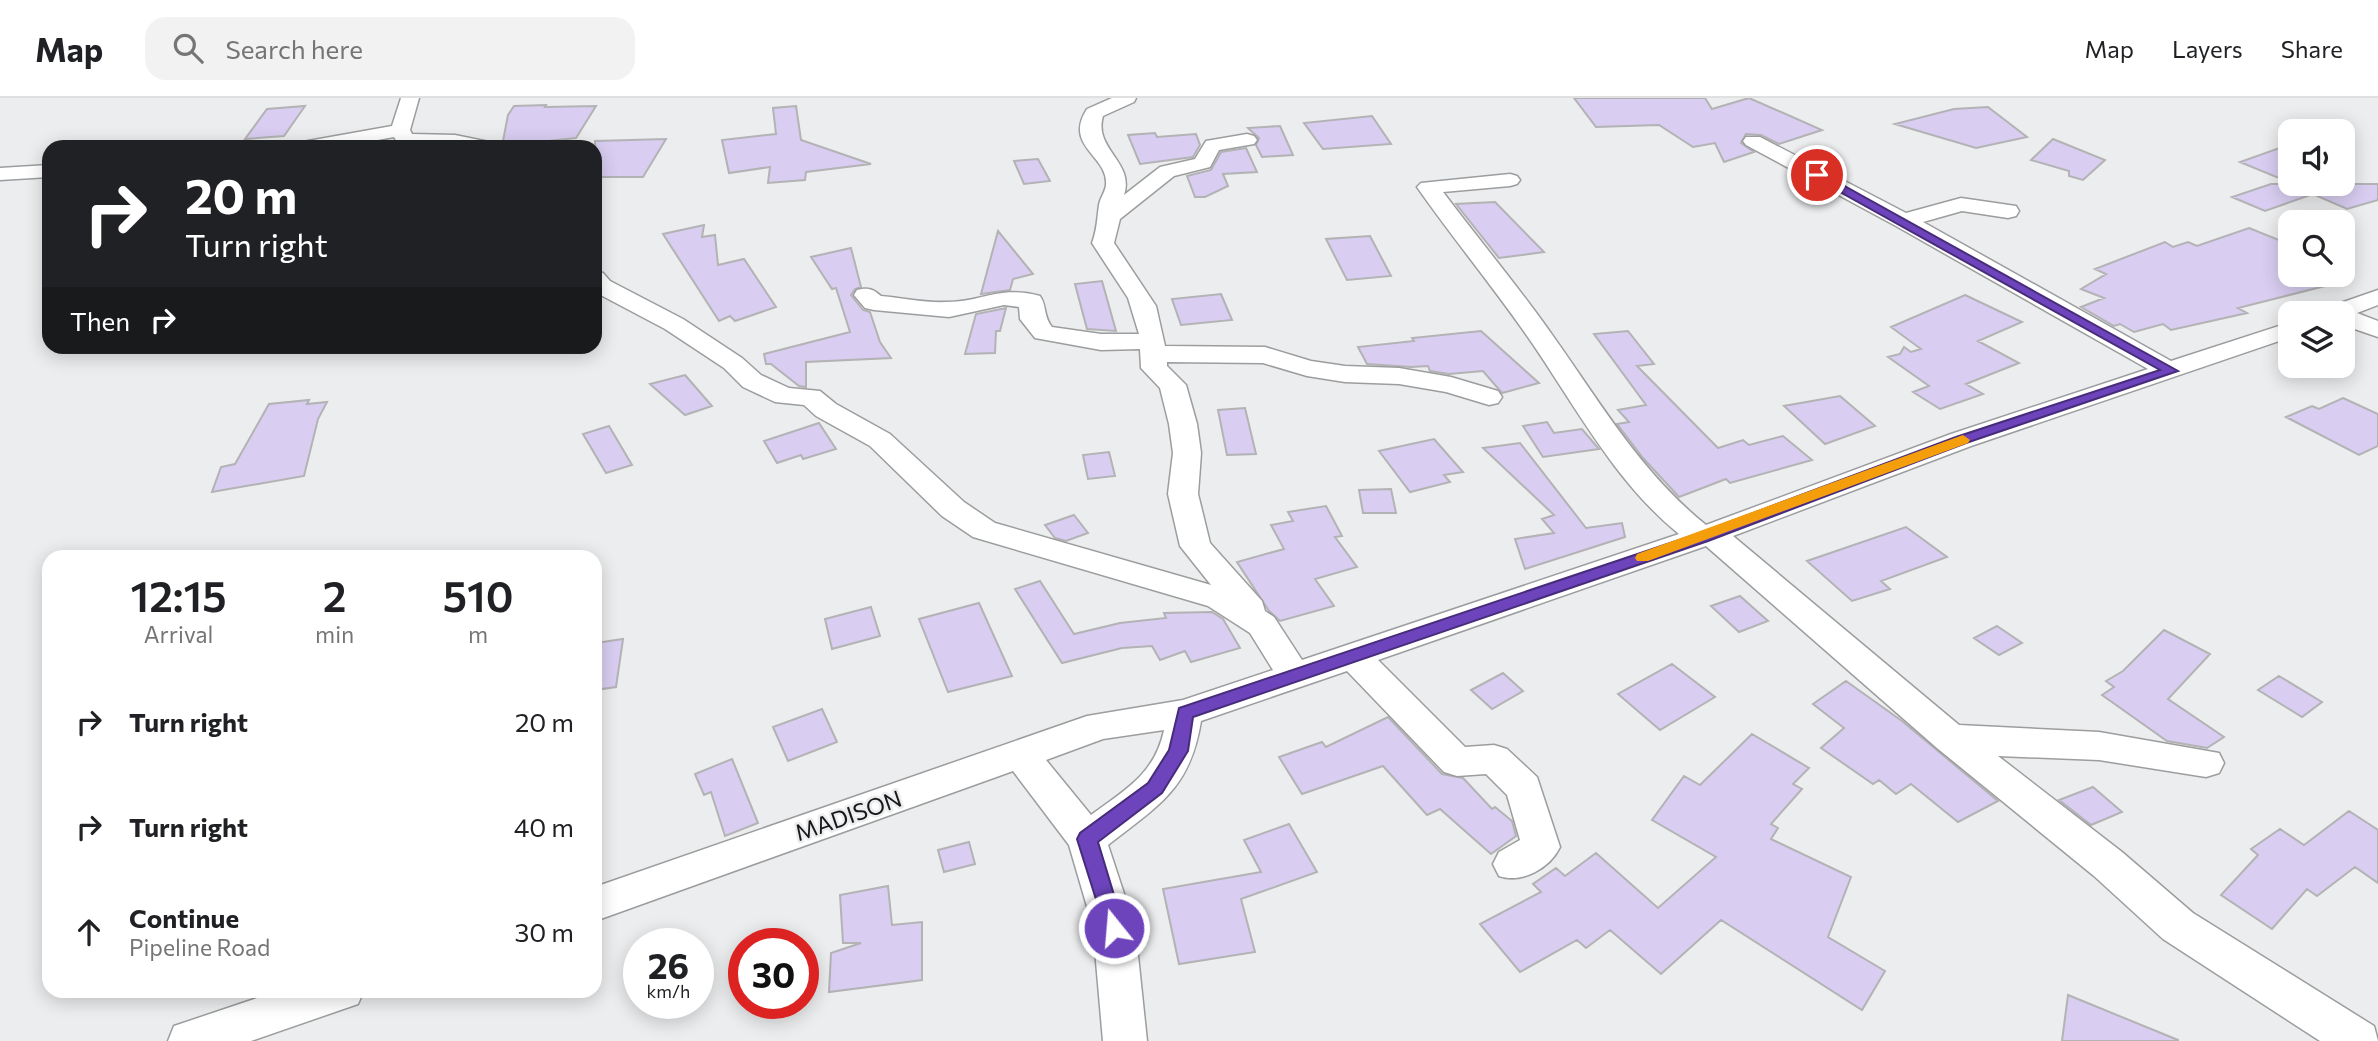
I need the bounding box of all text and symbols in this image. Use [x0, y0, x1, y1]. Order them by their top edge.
search box [145, 17, 635, 80]
text: Map [35, 28, 103, 69]
icon: search [169, 29, 207, 67]
text: Search here [225, 33, 363, 64]
text: Map [2085, 34, 2134, 63]
text: Layers [2172, 34, 2243, 63]
text: Share [2281, 34, 2343, 63]
map controls [2278, 119, 2355, 378]
button: sound [2278, 119, 2355, 196]
pin [1787, 145, 1847, 205]
icon: arrive [1798, 156, 1836, 194]
text: 20 m [185, 164, 297, 224]
icon: right [70, 168, 161, 259]
button: search [2278, 210, 2355, 287]
text: Turn right [185, 224, 328, 264]
icon: right [144, 301, 182, 339]
button: layers [2278, 301, 2355, 378]
text: Then [70, 305, 130, 336]
text: 12:15 [130, 569, 227, 621]
text: 2 [323, 569, 347, 621]
text: 510 [443, 569, 514, 621]
text: Arrival [144, 620, 213, 648]
text: min [315, 620, 354, 648]
text: m [468, 620, 488, 648]
icon: right [70, 703, 108, 741]
text: Turn right [129, 706, 248, 737]
text: 20 m [515, 706, 574, 737]
street label: MADISON [791, 784, 905, 846]
icon: right [70, 808, 108, 846]
text: Turn right [129, 811, 248, 842]
text: 40 m [514, 811, 574, 842]
position arrow [1077, 891, 1151, 965]
text: Continue [129, 902, 239, 933]
icon: ahead [70, 913, 108, 951]
text: 30 m [515, 916, 574, 947]
speed limit sign: 30 [728, 928, 819, 1019]
text: Pipeline Road [129, 933, 270, 961]
text: 26 [648, 943, 689, 986]
text: km/h [647, 980, 690, 1002]

